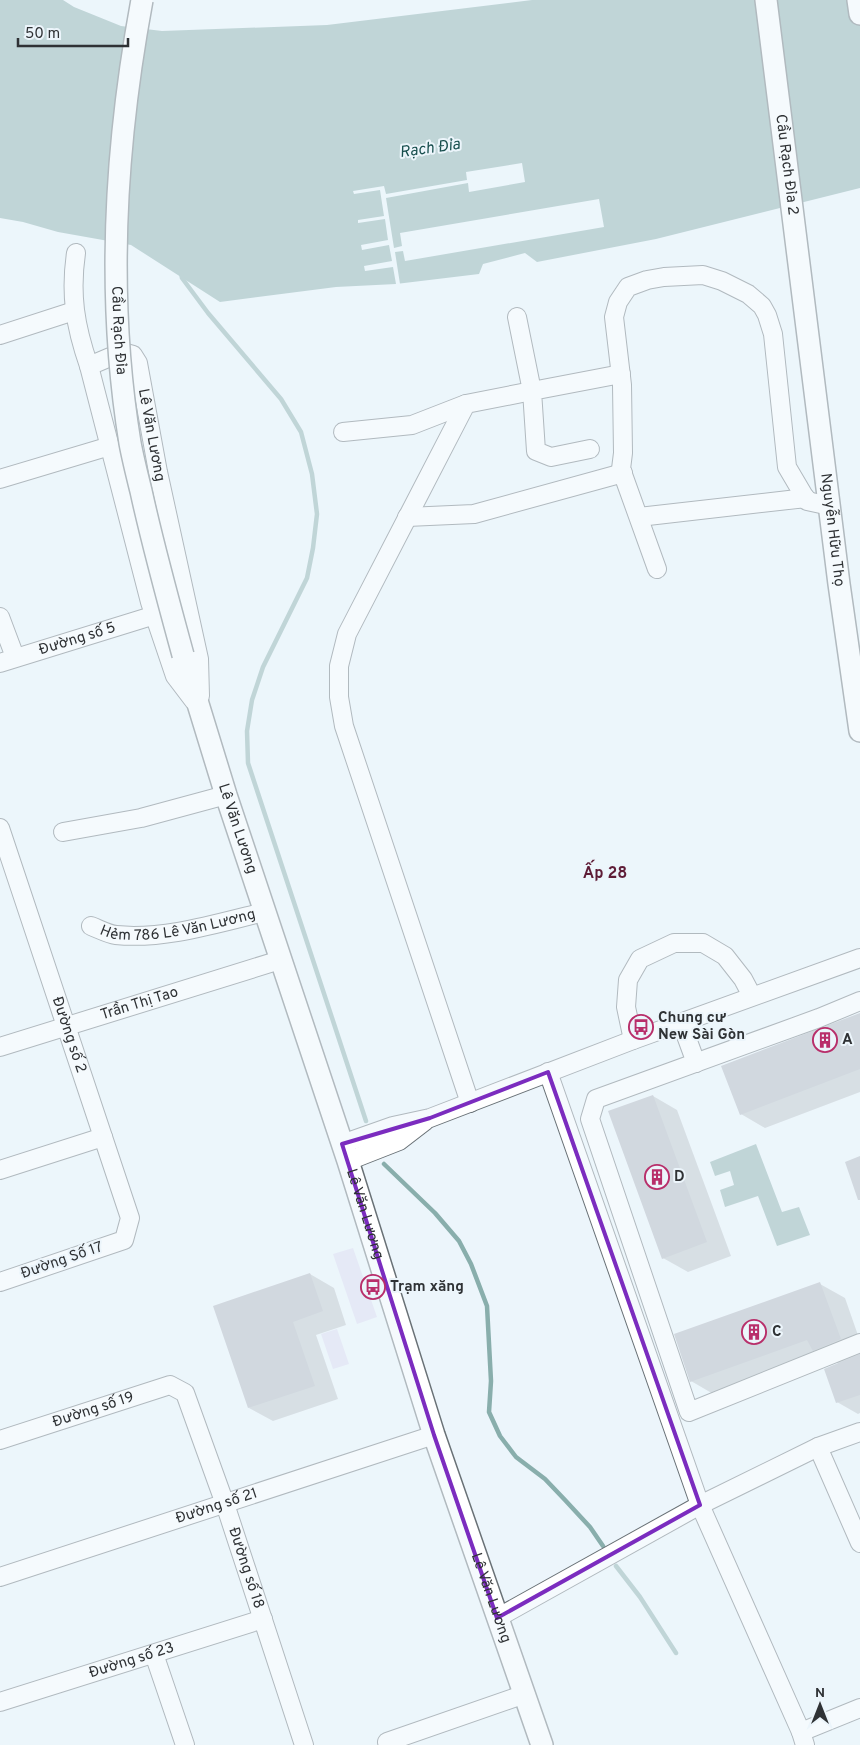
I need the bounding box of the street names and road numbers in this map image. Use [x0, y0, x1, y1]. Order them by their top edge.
street label: Cầu Rạch Đỉa 2 [771, 113, 802, 216]
street label: Cầu Rạch Đỉa [107, 286, 131, 376]
street label: Lê Văn Lương [133, 387, 169, 483]
street label: Nguyễn Hữu Thọ [816, 472, 849, 588]
street label: Đường số 5 [37, 618, 118, 660]
street label: Lê Văn Lương [214, 781, 261, 876]
street label: Hẻm 786 Lê Văn Lương [97, 905, 257, 945]
street label: Trần Thị Tao [98, 983, 181, 1025]
street label: Đường số 2 [47, 994, 90, 1075]
street label: Lê Văn Lương [342, 1166, 388, 1262]
street label: Đường Số 17 [18, 1237, 106, 1284]
street label: Đường số 19 [50, 1388, 136, 1432]
street label: Đường số 21 [173, 1484, 260, 1528]
street label: Đường số 18 [224, 1525, 268, 1611]
street label: Lê Văn Lương [466, 1550, 515, 1646]
street label: Đường số 23 [87, 1638, 177, 1683]

